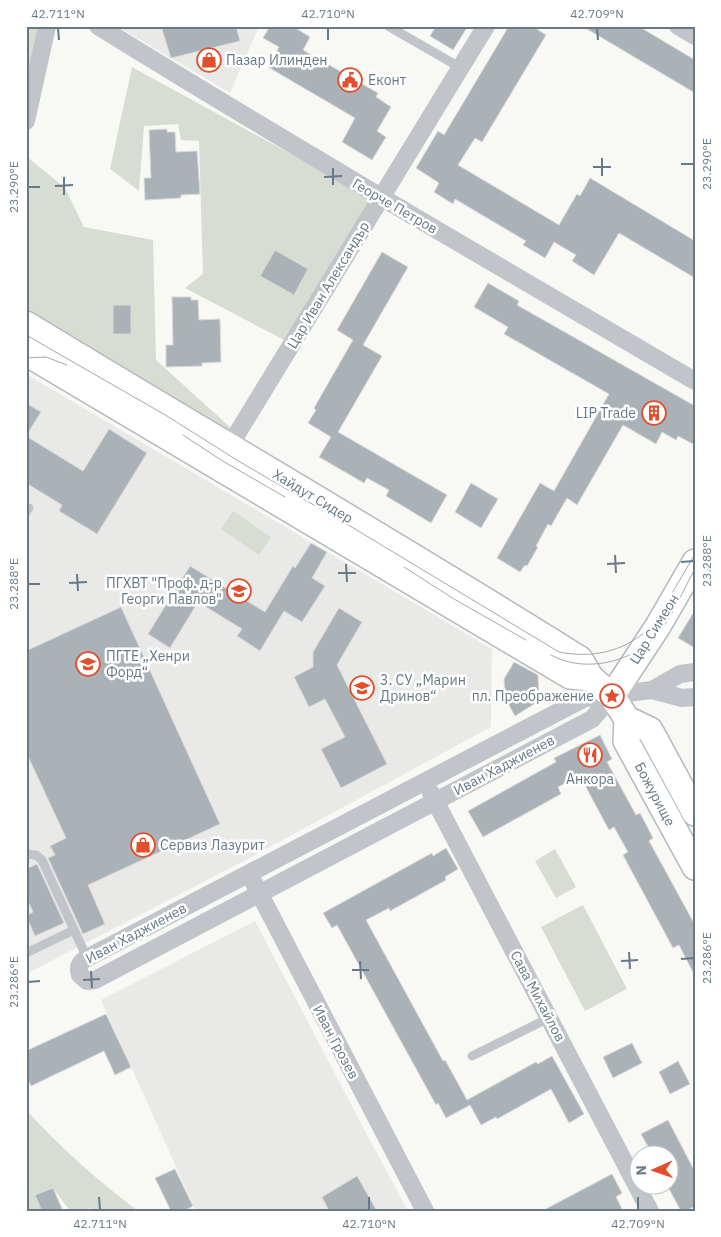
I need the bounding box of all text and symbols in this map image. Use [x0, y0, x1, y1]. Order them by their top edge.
text: 42.711°N [31, 6, 85, 21]
text: 42.710°N [301, 6, 355, 21]
text: 42.709°N [570, 6, 624, 21]
shop icon: Пазар Илинден [196, 47, 222, 73]
place label: Пазар Илинден [226, 51, 328, 69]
public building icon: Еконт [337, 67, 363, 93]
place label: Еконт [368, 71, 407, 89]
text: 23.290°E [699, 138, 714, 190]
text: 23.290°E [6, 161, 21, 213]
street label: Георче Петров [349, 174, 441, 238]
street label: Цар Иван Александър [283, 218, 373, 352]
building icon: LIP Trade [641, 400, 667, 426]
place label: LIP Trade [576, 404, 636, 422]
street label: Хайдут Сидер [270, 465, 356, 527]
text: 23.288°E [699, 535, 714, 587]
text: 23.288°E [6, 558, 21, 610]
place label: ПГХВТ "Проф. д-р Георги Павлов" [106, 574, 222, 608]
school or university icon: ПГХВТ "Проф. д-р Георги Павлов" [226, 578, 252, 604]
street label: Цар Симеон [625, 591, 683, 667]
place label: ПГТЕ „Хенри Форд“ [106, 647, 190, 681]
school or university icon: ПГТЕ „Хенри Форд“ [75, 651, 101, 677]
place label: 3. СУ „Марин Дринов“ [380, 671, 466, 705]
school or university icon: 3. СУ „Марин Дринов“ [349, 675, 375, 701]
place icon: пл. Преображение [599, 683, 625, 709]
place label: пл. Преображение [472, 687, 594, 705]
street label: Иван Хаджиенев [450, 731, 558, 799]
restaurant icon: Анкора [577, 742, 603, 768]
street label: Божурище [631, 759, 679, 829]
place label: Анкора [566, 770, 615, 788]
shop icon: Сервиз Лазурит [130, 832, 156, 858]
place label: Сервиз Лазурит [160, 836, 265, 854]
street label: Иван Хаджиенев [82, 899, 190, 967]
text: 23.286°E [699, 932, 714, 984]
street label: Сава Михайлов [506, 947, 570, 1045]
text: 23.286°E [6, 956, 21, 1008]
street label: Иван Грозев [309, 1002, 363, 1082]
north arrow [628, 1144, 678, 1194]
text: N [632, 1165, 650, 1176]
text: 42.711°N [73, 1216, 127, 1231]
text: 42.710°N [342, 1216, 396, 1231]
text: 42.709°N [611, 1216, 665, 1231]

